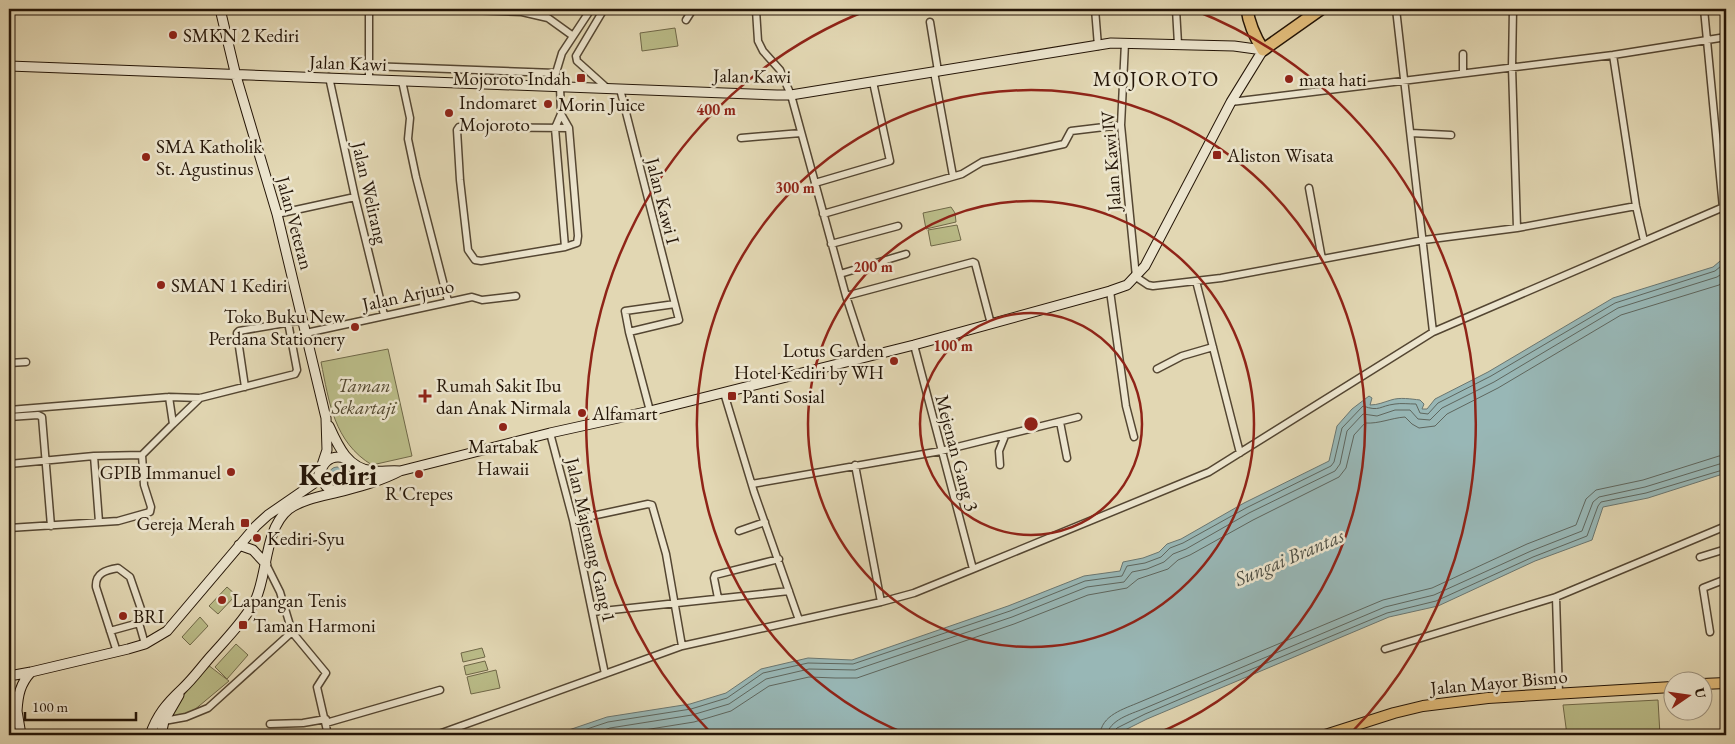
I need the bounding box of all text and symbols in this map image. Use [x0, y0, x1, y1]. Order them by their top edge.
place label: SMKN 2 Kediri [183, 23, 299, 48]
marker: SMKN 2 Kediri [167, 29, 179, 41]
street label: Jalan Kawi [307, 49, 388, 77]
street label: Jalan Kawi [711, 63, 791, 89]
district label: MOJOROTO [1093, 65, 1219, 92]
place label: Mojoroto Indah [453, 66, 571, 91]
place label: mata hati [1299, 67, 1367, 92]
marker: Mojoroto Indah [575, 72, 587, 84]
marker: mata hati [1283, 73, 1295, 85]
place label: Indomaret Mojoroto [459, 90, 537, 137]
place label: Morin Juice [558, 92, 645, 117]
marker: Morin Juice [542, 98, 554, 110]
text: 400 m [696, 100, 736, 119]
marker: Indomaret Mojoroto [443, 107, 455, 119]
street label: Jalan Kawi IV [1095, 110, 1127, 214]
place label: SMA Katholik St. Agustinus [156, 134, 264, 181]
street label: Jalan Welirang [346, 137, 394, 247]
place label: Aliston Wisata [1226, 143, 1334, 168]
marker: Aliston Wisata [1211, 149, 1223, 161]
marker: SMA Katholik St. Agustinus [140, 151, 152, 163]
street label: Jalan Kawi I [640, 153, 686, 247]
street label: Jalan Veteran [270, 172, 319, 272]
text: 300 m [775, 178, 815, 197]
text: 200 m [853, 257, 893, 276]
place label: SMAN 1 Kediri [171, 273, 288, 298]
street label: Jalan Arjuno [358, 273, 456, 317]
marker: SMAN 1 Kediri [155, 279, 167, 291]
place label: Toko Buku New Perdana Stationery [209, 304, 346, 351]
marker: Toko Buku New Perdana Stationery [349, 321, 361, 333]
text: 100 m [933, 336, 973, 355]
place label: Lotus Garden Hotel Kediri by WH [734, 338, 884, 385]
marker: Lotus Garden Hotel Kediri by WH [888, 355, 900, 367]
park label: Taman Sekartaji [331, 373, 398, 420]
place label: Rumah Sakit Ibu dan Anak Nirmala [436, 373, 571, 420]
place label: Panti Sosial [742, 384, 825, 409]
marker: Rumah Sakit Ibu dan Anak Nirmala [418, 389, 432, 403]
marker: Panti Sosial [726, 390, 738, 402]
street label: Mejenan Gang 3 [929, 392, 985, 514]
place label: Alfamart [591, 401, 658, 426]
marker: Alfamart [576, 407, 588, 419]
centre of rings [1022, 415, 1040, 433]
marker: Martabak Hawaii [497, 421, 509, 433]
place label: Martabak Hawaii [468, 434, 539, 481]
street label: Jalan Majenang Gang 1 [559, 453, 622, 625]
district label: Kediri [299, 456, 378, 494]
place label: GPIB Immanuel [100, 460, 221, 485]
marker: GPIB Immanuel [225, 466, 237, 478]
marker: R'Crepes [413, 468, 425, 480]
place label: R'Crepes [385, 481, 453, 506]
place label: Gereja Merah [136, 511, 235, 536]
marker: Gereja Merah [239, 517, 251, 529]
water label: Sungai Brantas [1229, 522, 1348, 592]
place label: Kediri-Syu [267, 526, 345, 551]
marker: Kediri-Syu [251, 532, 263, 544]
place label: Lapangan Tenis [232, 588, 346, 613]
marker: Lapangan Tenis [216, 594, 228, 606]
place label: BRI [133, 604, 165, 629]
marker: BRI [117, 610, 129, 622]
place label: Taman Harmoni [253, 613, 376, 638]
marker: Taman Harmoni [237, 619, 249, 631]
street label: Jalan Mayor Bismo [1427, 664, 1569, 701]
north arrow [1662, 672, 1712, 722]
text: U [1691, 686, 1711, 701]
scale bar [25, 689, 136, 721]
text: 100 m [32, 697, 69, 716]

